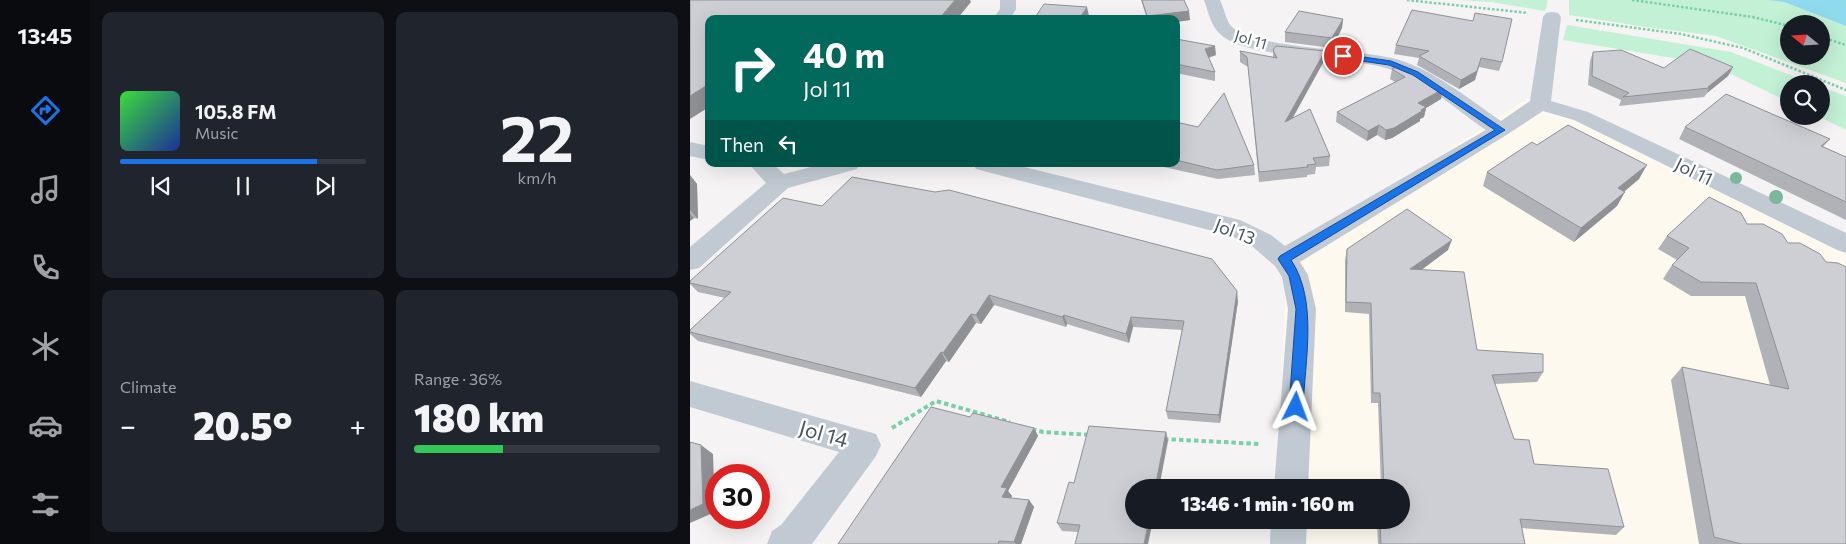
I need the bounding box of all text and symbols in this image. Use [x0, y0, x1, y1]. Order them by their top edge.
north arrow [1780, 15, 1830, 65]
map controls [1780, 15, 1830, 125]
text: 13:45 [18, 22, 72, 49]
street label: Jol 11 [1233, 26, 1269, 52]
text: 40 m [803, 32, 885, 75]
icon: right [720, 35, 785, 100]
pin [1322, 35, 1364, 77]
icon: arrive [1329, 42, 1357, 70]
text: Jol 11 [803, 75, 851, 102]
button: search [1780, 75, 1830, 125]
icon: directions [28, 93, 63, 128]
text: 22 [500, 96, 574, 175]
text: 105.8 FM [195, 100, 276, 123]
text: Music [195, 123, 239, 142]
icon: left [774, 130, 802, 158]
text: Then [720, 133, 764, 156]
street label: Jol 11 [1671, 152, 1717, 190]
text: km/h [518, 168, 556, 187]
icon: music [28, 172, 63, 207]
icon: previous [147, 172, 175, 200]
icon: pause [229, 172, 257, 200]
icon: next [311, 172, 339, 200]
street label: Jol 13 [1211, 213, 1259, 249]
icon: phone [28, 250, 63, 285]
icon: climate [28, 329, 63, 364]
text: Range · 36% [414, 369, 502, 388]
text: Climate [120, 377, 176, 396]
position arrow [1269, 380, 1321, 432]
text: 180 km [414, 393, 544, 440]
text: 20.5° [193, 401, 293, 448]
icon: car [28, 408, 63, 443]
text: − [120, 408, 136, 442]
text: + [350, 408, 366, 442]
street label: Jol 14 [797, 414, 852, 452]
speed limit sign: 30 [705, 464, 770, 529]
icon: filters [28, 487, 63, 522]
text: 13:46 · 1 min · 160 m [1181, 492, 1354, 515]

